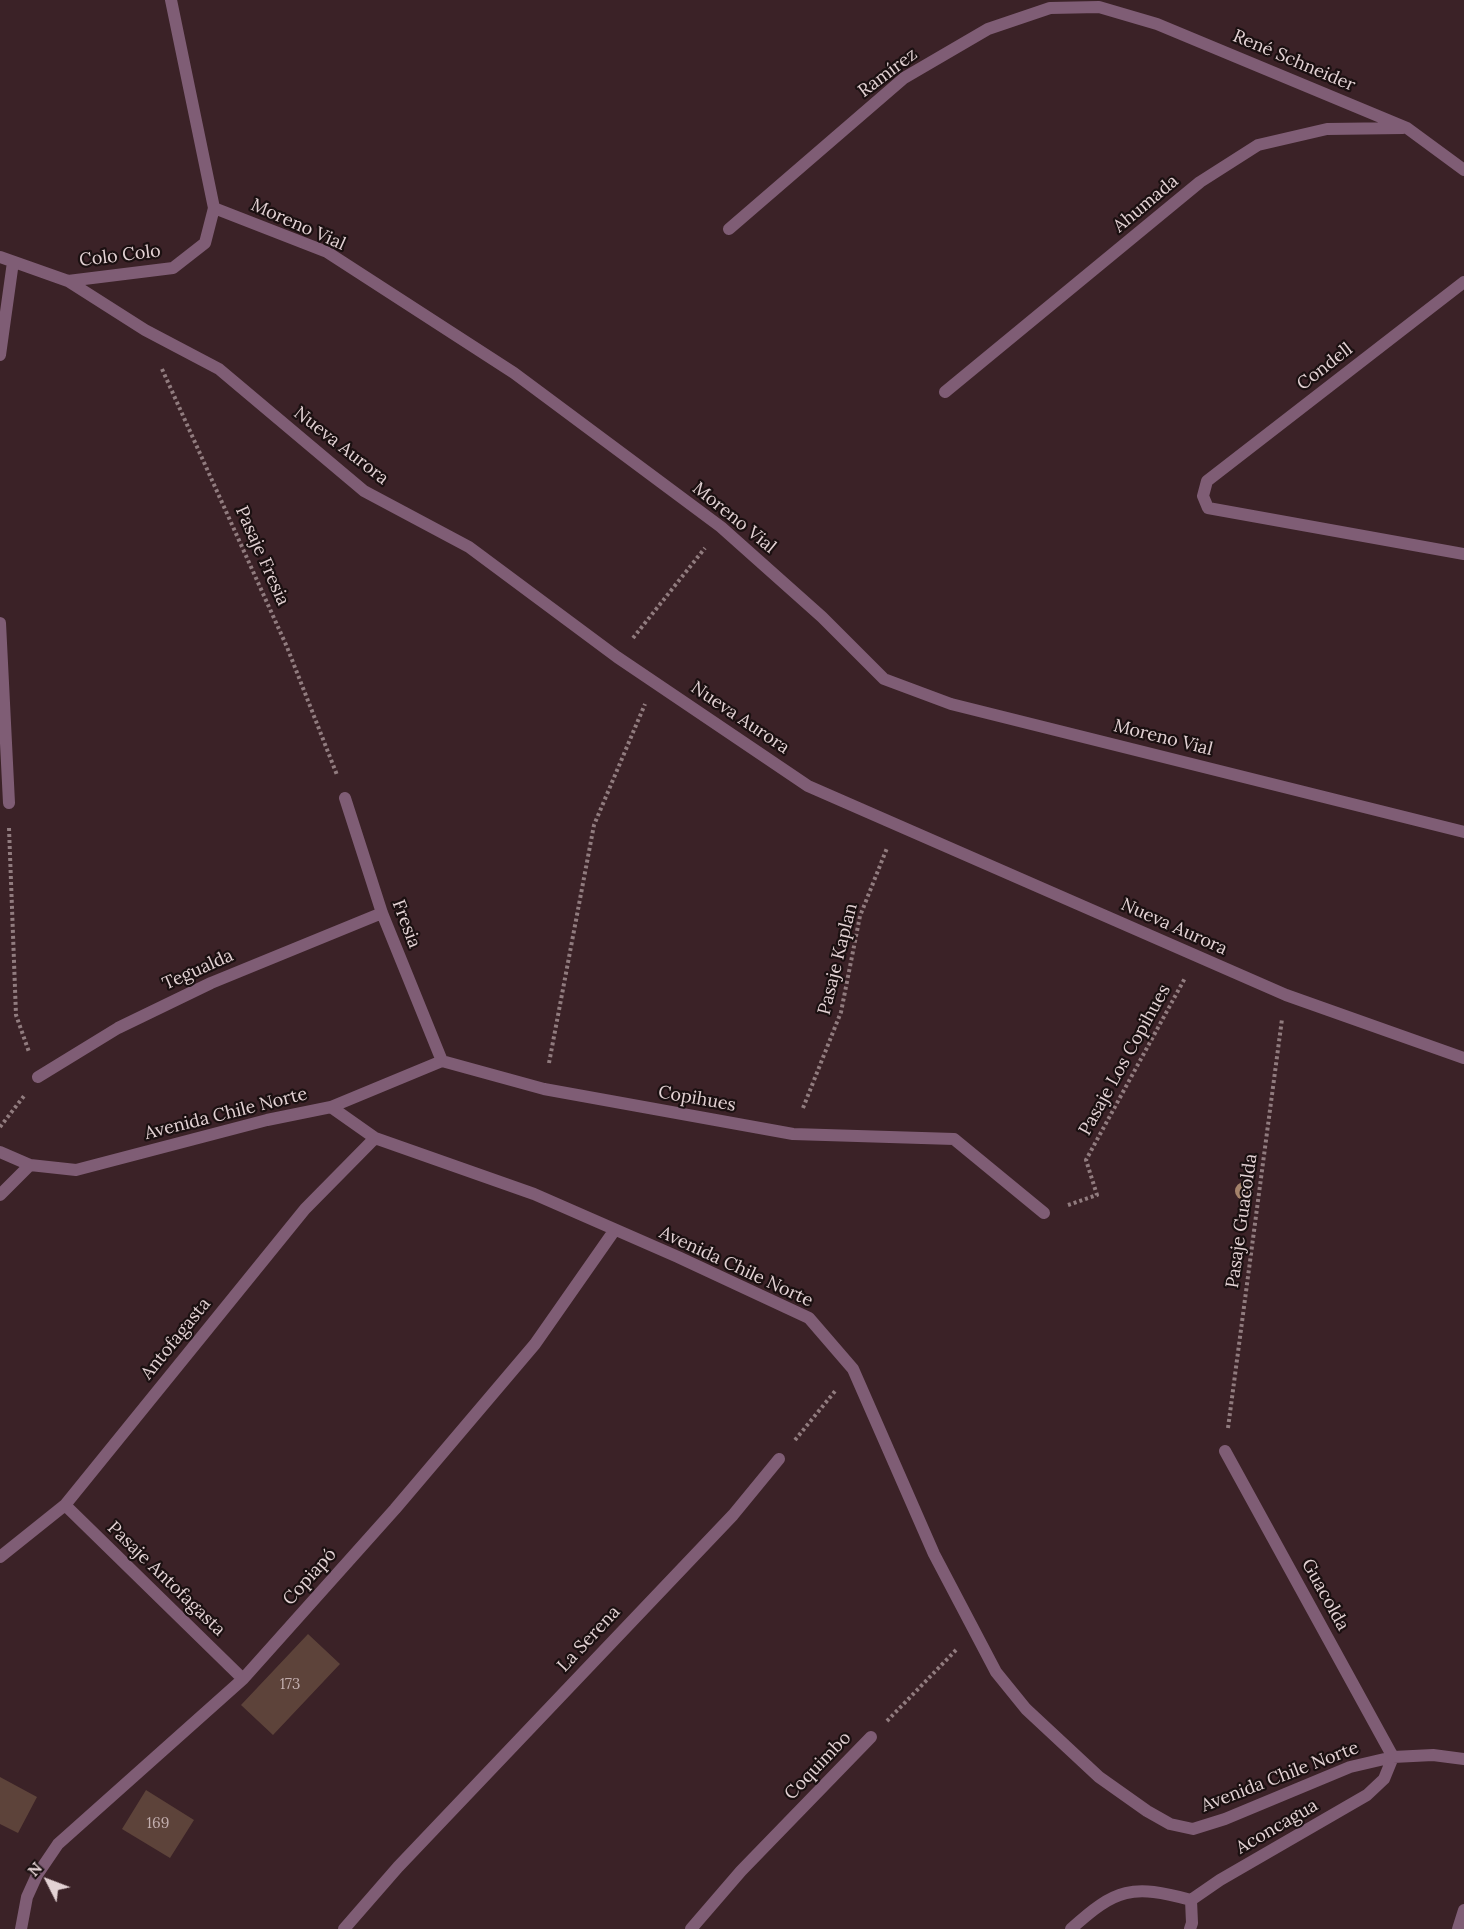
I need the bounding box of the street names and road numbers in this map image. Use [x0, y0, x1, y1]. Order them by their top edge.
street label: René Schneider [1230, 25, 1358, 97]
street label: Ramírez [854, 44, 922, 102]
street label: Ahumada [1109, 171, 1183, 237]
street label: Moreno Vial [247, 195, 349, 255]
street label: Colo Colo [78, 240, 162, 272]
street label: Condell [1293, 339, 1357, 395]
street label: Nueva Aurora [289, 402, 393, 490]
street label: Moreno Vial [688, 478, 780, 558]
street label: Pasaje Fresia [230, 503, 294, 609]
street label: Nueva Aurora [687, 677, 793, 759]
street label: Moreno Vial [1111, 715, 1215, 761]
street label: Nueva Aurora [1117, 894, 1231, 960]
street label: Fresia [387, 897, 425, 951]
street label: Pasaje Kaplan [814, 901, 862, 1017]
street label: Tegualda [159, 945, 237, 995]
street label: Pasaje Los Copihues [1074, 981, 1176, 1139]
street label: Copihues [656, 1082, 738, 1116]
street label: Avenida Chile Norte [142, 1083, 310, 1145]
street label: Pasaje Guacolda [1222, 1152, 1262, 1290]
street label: Avenida Chile Norte [656, 1222, 816, 1312]
street label: Antofagasta [137, 1294, 215, 1384]
street label: Pasaje Antofagasta [103, 1517, 229, 1641]
street label: Copiapó [279, 1544, 341, 1610]
street label: Guacolda [1296, 1555, 1354, 1635]
street label: La Serena [553, 1601, 625, 1677]
street label: Coquimbo [780, 1727, 856, 1805]
street label: Avenida Chile Norte [1198, 1737, 1362, 1817]
street label: Aconcagua [1232, 1795, 1322, 1859]

